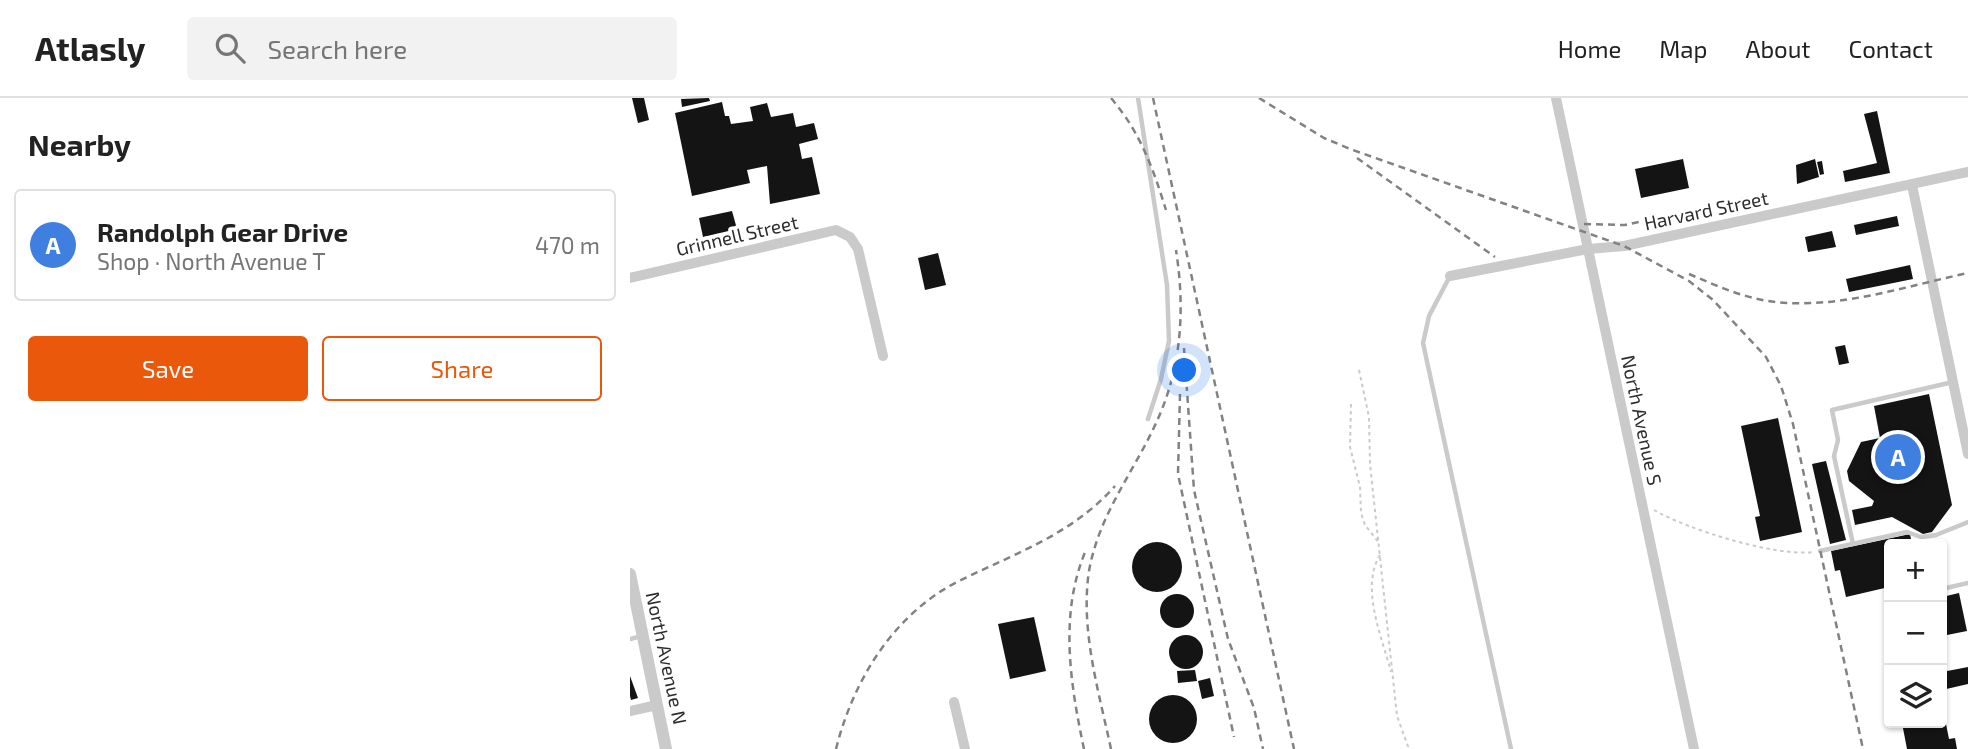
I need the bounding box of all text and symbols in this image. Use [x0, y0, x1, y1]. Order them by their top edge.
search box [187, 17, 677, 80]
text: Atlasly [35, 28, 145, 68]
icon: search [211, 29, 249, 67]
text: Search here [267, 33, 407, 64]
text: Home [1558, 34, 1621, 63]
text: Map [1659, 34, 1707, 63]
text: About [1745, 34, 1811, 63]
text: Contact [1849, 34, 1933, 63]
text: Nearby [28, 126, 131, 162]
street label: Harvard Street [1642, 186, 1770, 234]
street label: Grinnell Street [674, 210, 800, 260]
text: Randolph Gear Drive [97, 216, 348, 247]
text: A [45, 231, 61, 259]
text: 470 m [535, 231, 600, 259]
text: Shop · North Avenue T [97, 247, 326, 275]
button: Save [28, 336, 308, 401]
button: Share [322, 336, 602, 401]
your location [1167, 353, 1201, 387]
street label: North Avenue S [1617, 353, 1667, 487]
pin: A [1875, 431, 1921, 483]
map controls [1884, 539, 1947, 728]
button: + [1884, 539, 1947, 602]
street label: North Avenue N [642, 589, 692, 727]
button: − [1884, 602, 1947, 665]
button: layers [1884, 665, 1947, 728]

